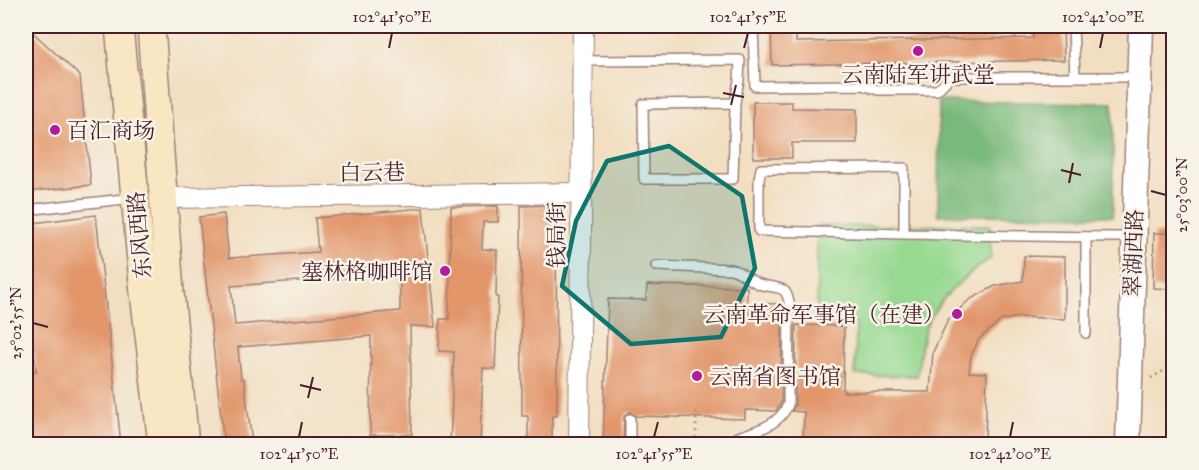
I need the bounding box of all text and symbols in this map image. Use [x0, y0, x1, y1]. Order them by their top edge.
text: 102°41'50"E [353, 8, 432, 26]
text: 102°41'55"E [709, 8, 787, 26]
text: 102°42'00"E [1062, 8, 1144, 26]
marker: 云南陆军讲武堂 [911, 44, 925, 58]
place label: 云南陆军讲武堂 [841, 61, 995, 88]
place label: 百汇商场 [67, 117, 155, 144]
marker: 百汇商场 [48, 123, 62, 137]
text: 25°03'00"N [1173, 157, 1191, 233]
street label: 白云巷 [339, 158, 405, 187]
street label: 东风西路 [122, 190, 157, 280]
street label: 钱局街 [543, 202, 570, 268]
street label: 翠湖西路 [1118, 209, 1149, 297]
place label: 塞林格咖啡馆 [301, 258, 433, 285]
marker: 塞林格咖啡馆 [438, 264, 452, 278]
text: 25°02'55"N [7, 286, 25, 360]
place label: 云南革命军事馆（在建） [703, 301, 945, 328]
marker: 云南革命军事馆（在建） [950, 307, 964, 321]
place label: 云南省图书馆 [709, 363, 841, 390]
marker: 云南省图书馆 [690, 369, 704, 383]
text: 102°41'50"E [260, 445, 339, 463]
text: 102°41'55"E [615, 445, 693, 463]
text: 102°42'00"E [969, 445, 1051, 463]

